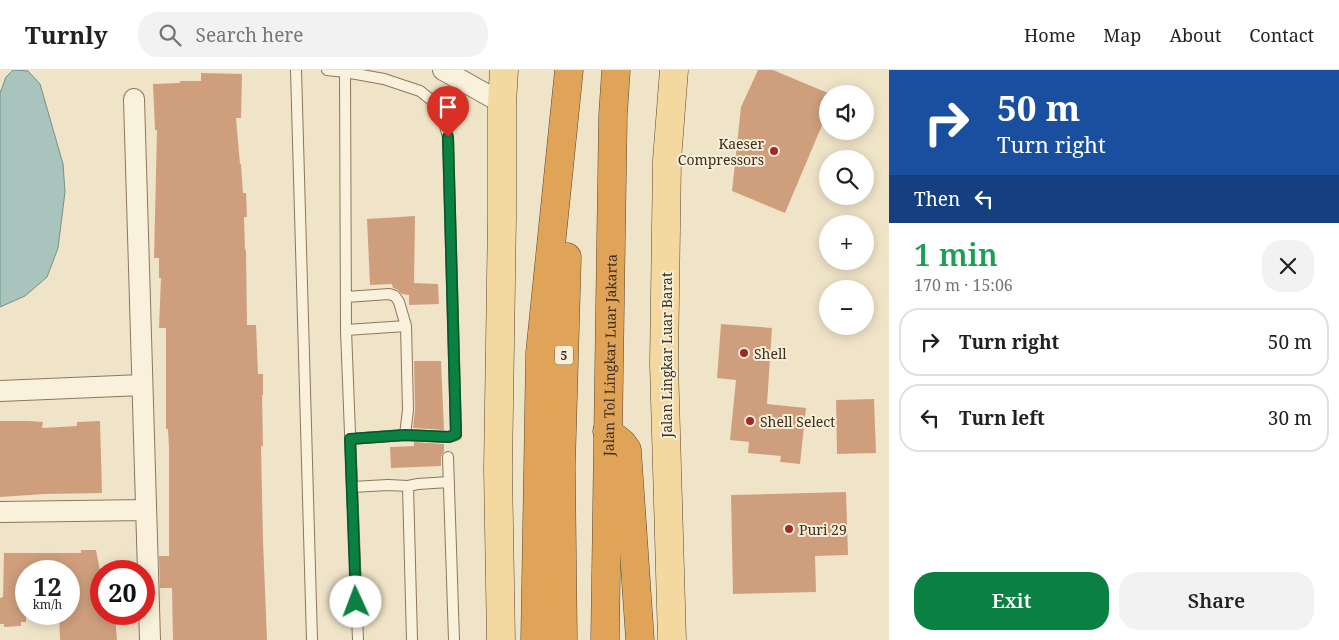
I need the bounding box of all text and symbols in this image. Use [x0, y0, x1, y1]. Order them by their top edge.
search box [138, 12, 488, 57]
text: Turnly [25, 18, 108, 51]
icon: search [156, 21, 184, 49]
text: Search here [196, 22, 303, 48]
text: Home [1024, 23, 1075, 47]
text: Map [1103, 23, 1141, 47]
text: About [1169, 23, 1221, 47]
text: Contact [1249, 23, 1314, 47]
text: 50 m [997, 84, 1080, 131]
map controls [819, 85, 874, 335]
button: sound [819, 85, 874, 140]
pin [427, 86, 469, 137]
icon: right [914, 90, 979, 155]
icon: arrive [434, 93, 462, 121]
text: Turn right [997, 129, 1106, 159]
place label: Kaeser Compressors [678, 134, 764, 169]
marker: Kaeser Compressors [768, 145, 780, 157]
button: search [819, 150, 874, 205]
icon: left [970, 185, 998, 213]
text: Then [914, 186, 960, 212]
button: + [819, 215, 874, 270]
text: 1 min [914, 234, 998, 275]
button: close [1262, 240, 1314, 292]
street label: Jalan Tol Lingkar Luar Jakarta [598, 254, 620, 457]
street label: Jalan Lingkar Luar Barat [657, 272, 676, 439]
text: 170 m · 15:06 [914, 274, 1013, 296]
button: − [819, 280, 874, 335]
icon: right [916, 328, 944, 356]
text: Turn right [959, 329, 1059, 355]
text: 50 m [1268, 329, 1312, 355]
place label: Shell [754, 344, 787, 363]
road number: 5 [555, 346, 573, 364]
marker: Shell [738, 347, 750, 359]
icon: left [916, 404, 944, 432]
text: Turn left [959, 405, 1045, 431]
text: 30 m [1268, 405, 1312, 431]
place label: Shell Select [760, 412, 835, 431]
marker: Shell Select [744, 415, 756, 427]
place label: Puri 29 [799, 520, 847, 539]
marker: Puri 29 [783, 523, 795, 535]
speed limit sign: 20 [90, 560, 155, 625]
text: 12 [33, 569, 62, 603]
button: Exit [914, 572, 1109, 630]
button: Share [1119, 572, 1314, 630]
position arrow [329, 575, 381, 627]
text: km/h [33, 596, 62, 613]

